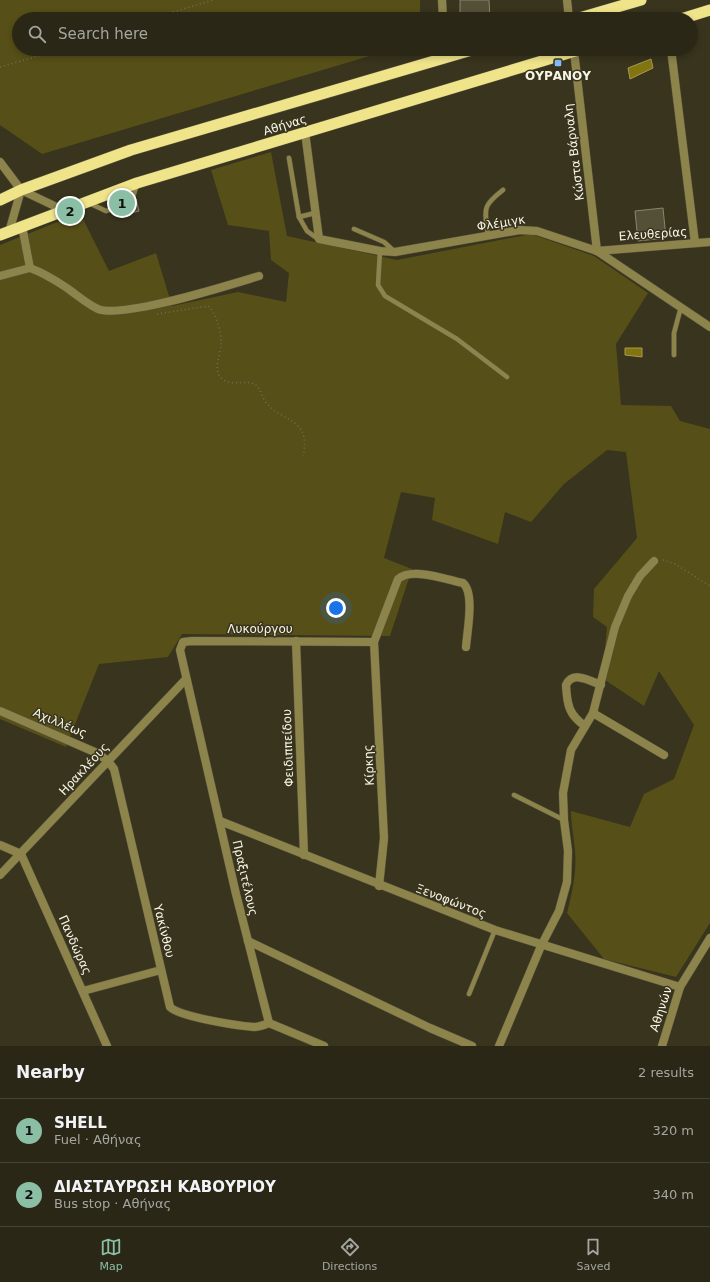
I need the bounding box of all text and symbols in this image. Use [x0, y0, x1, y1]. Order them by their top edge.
search box [12, 12, 698, 56]
icon: search [26, 23, 48, 45]
text: Search here [58, 25, 148, 43]
marker: ΟΥΡΑΝΟΥ [553, 58, 563, 68]
place label: ΟΥΡΑΝΟΥ [525, 69, 591, 83]
street label: Κώστα Βάρναλη [561, 103, 587, 201]
street label: Αθήνας [262, 112, 308, 138]
pin: 1 [109, 188, 135, 218]
pin: 2 [57, 196, 83, 226]
street label: Φλέμιγκ [476, 212, 526, 234]
street label: Ελευθερίας [618, 225, 688, 243]
your location [326, 598, 346, 618]
street label: Λυκούργου [227, 622, 293, 636]
street label: Αχιλλέως [31, 705, 89, 741]
street label: Φειδιππείδου [280, 709, 296, 787]
street label: Ηρακλέους [56, 740, 112, 798]
street label: Κίρκης [361, 744, 377, 786]
street label: Πραξιτέλους [229, 839, 261, 917]
street label: Ξενοφώντος [414, 881, 488, 921]
street label: Υακίνθου [150, 902, 177, 959]
street label: Πανδώρας [56, 913, 94, 977]
street label: Αθηνών [647, 984, 675, 1033]
text: Nearby [16, 1062, 85, 1082]
text: 2 results [638, 1065, 694, 1080]
text: SHELL [54, 1114, 107, 1132]
text: 1 [24, 1123, 34, 1138]
text: 320 m [652, 1123, 694, 1138]
text: Fuel · Αθήνας [54, 1132, 142, 1147]
text: ΔΙΑΣΤΑΥΡΩΣΗ ΚΑΒΟΥΡΙΟΥ [54, 1178, 276, 1196]
text: 2 [24, 1187, 34, 1202]
text: 340 m [652, 1187, 694, 1202]
text: Bus stop · Αθήνας [54, 1196, 171, 1211]
tab: Map [100, 1236, 123, 1273]
tab: Directions [322, 1236, 377, 1273]
tab: Saved [576, 1236, 610, 1273]

